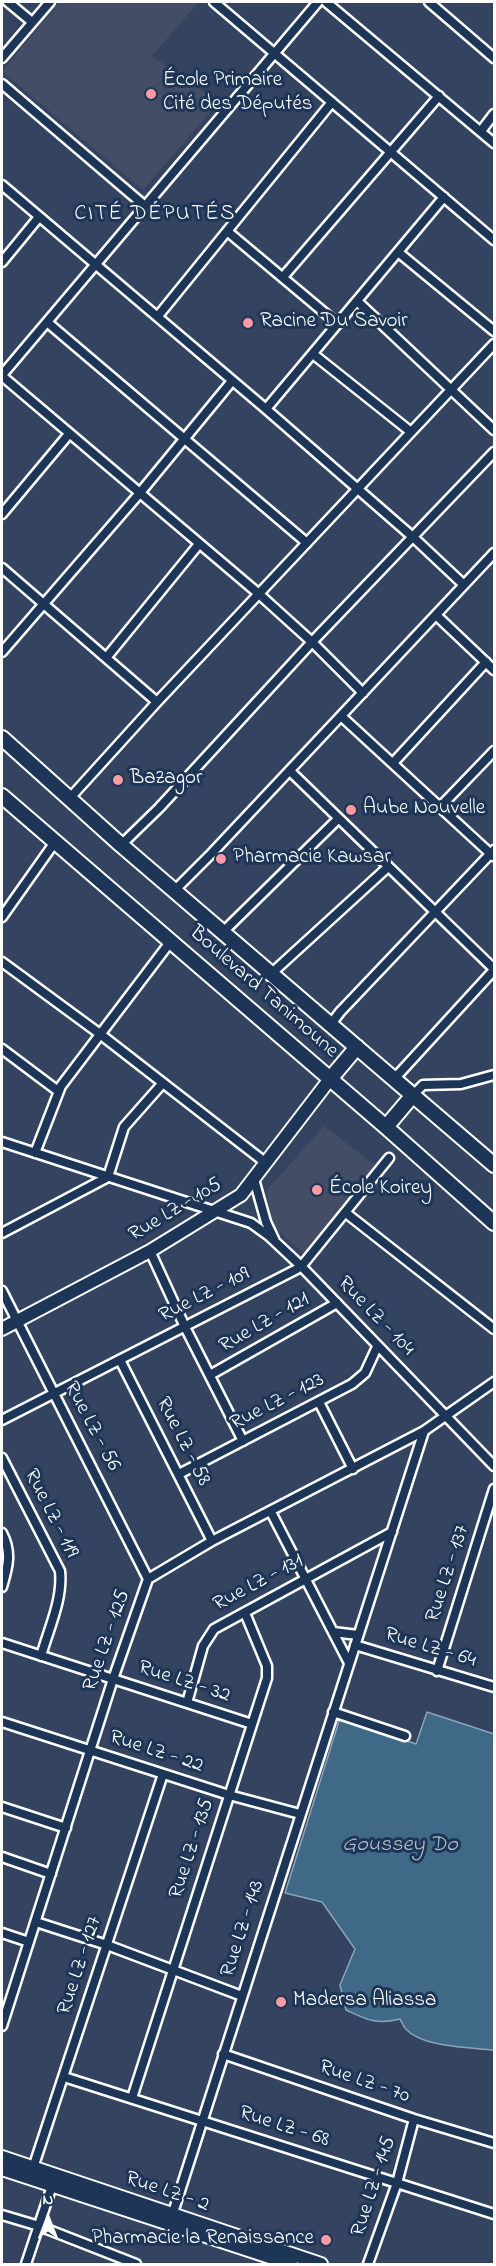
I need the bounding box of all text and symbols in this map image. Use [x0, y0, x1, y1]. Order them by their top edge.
place label: École Primaire Cité des Députés [163, 69, 313, 119]
marker: École Primaire Cité des Députés [144, 87, 158, 101]
district label: CITÉ DÉPUTÉS [74, 202, 236, 228]
place label: Racine Du Savoir [260, 310, 408, 336]
marker: Racine Du Savoir [241, 316, 255, 330]
place label: Bazagor [130, 767, 202, 793]
marker: Bazagor [111, 773, 125, 787]
place label: Aube Nouvelle [363, 797, 485, 823]
marker: Aube Nouvelle [344, 803, 358, 817]
place label: Pharmacie Kawsar [233, 846, 391, 872]
marker: Pharmacie Kawsar [214, 852, 228, 866]
street label: Boulevard Tanimoune [183, 921, 343, 1065]
street label: Rue LZ - 105 [125, 1173, 227, 1249]
place label: École Koirey [329, 1177, 432, 1203]
marker: École Koirey [310, 1183, 324, 1197]
street label: Rue LZ - 109 [155, 1262, 255, 1330]
street label: Rue LZ - 104 [331, 1272, 419, 1362]
street label: Rue LZ - 121 [215, 1288, 315, 1360]
street label: Rue LZ - 123 [227, 1369, 329, 1437]
street label: Rue LZ - 56 [57, 1378, 125, 1476]
street label: Rue LZ - 58 [149, 1393, 215, 1491]
street label: Rue LZ - 119 [17, 1466, 83, 1562]
street label: Rue LZ - 137 [422, 1522, 476, 1626]
street label: Rue LZ - 131 [210, 1550, 308, 1618]
street label: Rue LZ - 125 [79, 1587, 137, 1695]
street label: Rue LZ - 64 [381, 1623, 479, 1675]
street label: Rue LZ - 32 [135, 1656, 233, 1710]
street label: Rue LZ - 22 [106, 1726, 206, 1780]
street label: Rue LZ - 135 [165, 1796, 221, 1902]
water label: Goussey Do [342, 1833, 458, 1859]
street label: Rue LZ - 143 [217, 1877, 271, 1981]
street label: Rue LZ - 127 [53, 1914, 109, 2018]
place label: Madersa Aliassa [293, 1989, 436, 2015]
marker: Madersa Aliassa [274, 1995, 288, 2009]
street label: Rue LZ - 70 [315, 2056, 413, 2110]
street label: Rue LZ - 68 [236, 2102, 332, 2154]
street label: Rue LZ - 145 [347, 2134, 403, 2240]
street label: Rue LZ - 2 [122, 2167, 212, 2219]
north arrow [18, 2188, 78, 2248]
text: N [43, 2188, 53, 2212]
place label: Pharmacie la Renaissance [91, 2227, 314, 2253]
marker: Pharmacie la Renaissance [319, 2233, 333, 2247]

